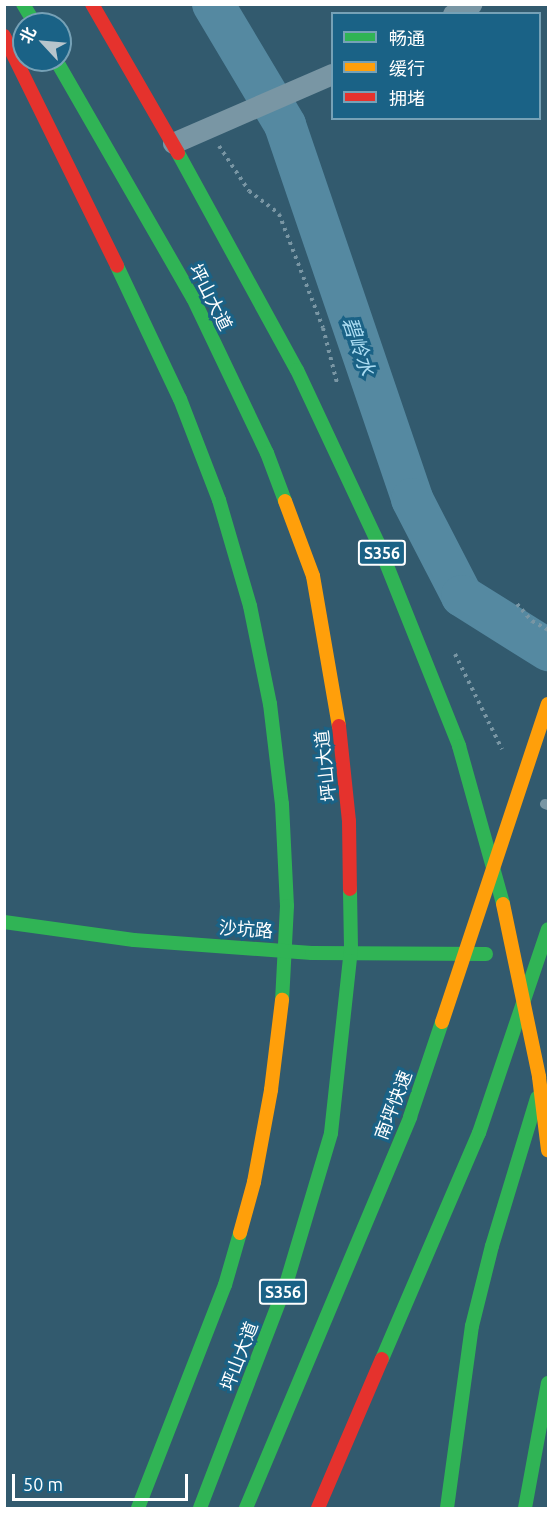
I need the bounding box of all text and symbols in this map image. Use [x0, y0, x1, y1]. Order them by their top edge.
north arrow [12, 12, 72, 72]
legend [331, 12, 541, 120]
text: 北 [16, 24, 39, 46]
text: 畅通 [389, 28, 425, 48]
text: 缓行 [389, 58, 425, 78]
text: 拥堵 [389, 88, 425, 108]
street label: 坪山大道 [185, 260, 237, 334]
water label: 碧岭水 [338, 314, 380, 378]
road number: S356 [356, 540, 407, 566]
street label: 坪山大道 [310, 729, 340, 803]
street label: 沙坑路 [218, 916, 274, 942]
street label: 南坪快速 [370, 1068, 416, 1142]
road number: S356 [258, 1279, 308, 1305]
street label: 坪山大道 [216, 1319, 262, 1393]
scale bar [15, 1462, 190, 1500]
text: 50 m [23, 1474, 63, 1494]

